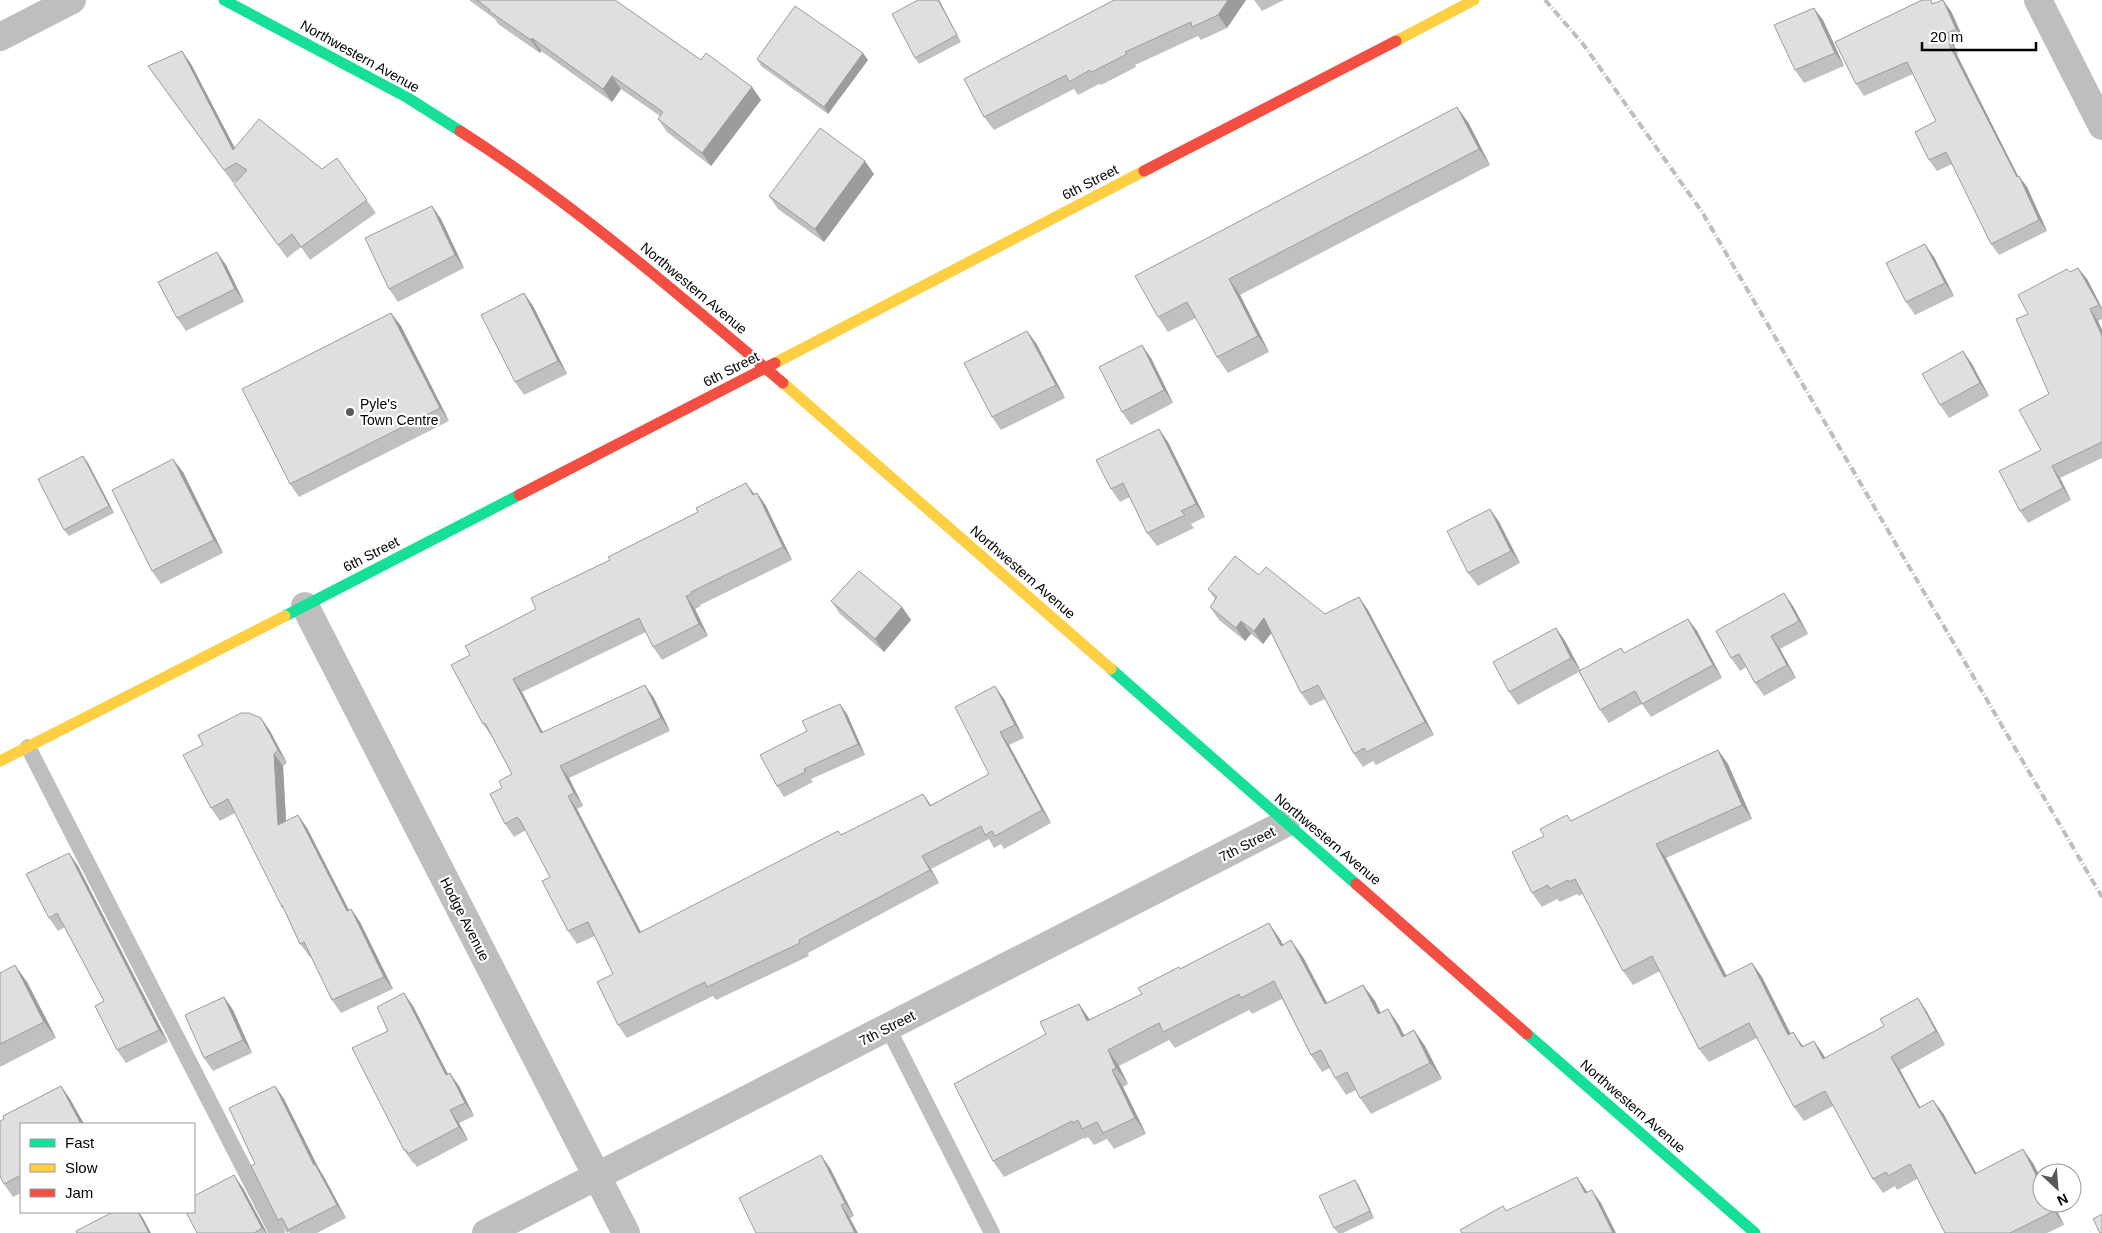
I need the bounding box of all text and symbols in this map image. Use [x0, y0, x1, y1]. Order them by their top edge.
street label: Northwestern Avenue [298, 17, 422, 95]
scale bar [1922, 20, 2036, 52]
text: 20 m [1930, 28, 1963, 45]
street label: 6th Street [1059, 161, 1121, 203]
street label: Northwestern Avenue [638, 239, 750, 337]
street label: 6th Street [700, 348, 762, 390]
place label: Pyle's Town Centre [360, 396, 439, 428]
marker: Pyle's Town Centre [344, 406, 356, 418]
street label: Northwestern Avenue [967, 522, 1079, 622]
street label: 6th Street [340, 533, 402, 575]
street label: Northwestern Avenue [1272, 790, 1384, 888]
street label: 7th Street [1216, 823, 1278, 865]
street label: Hodge Avenue [437, 875, 493, 964]
street label: 7th Street [856, 1007, 918, 1049]
street label: Northwestern Avenue [1577, 1056, 1689, 1156]
legend [20, 1123, 195, 1213]
text: Fast [65, 1134, 95, 1151]
text: Slow [65, 1159, 98, 1176]
north arrow [2032, 1163, 2082, 1213]
text: Jam [65, 1184, 93, 1201]
text: N [2055, 1190, 2071, 1209]

